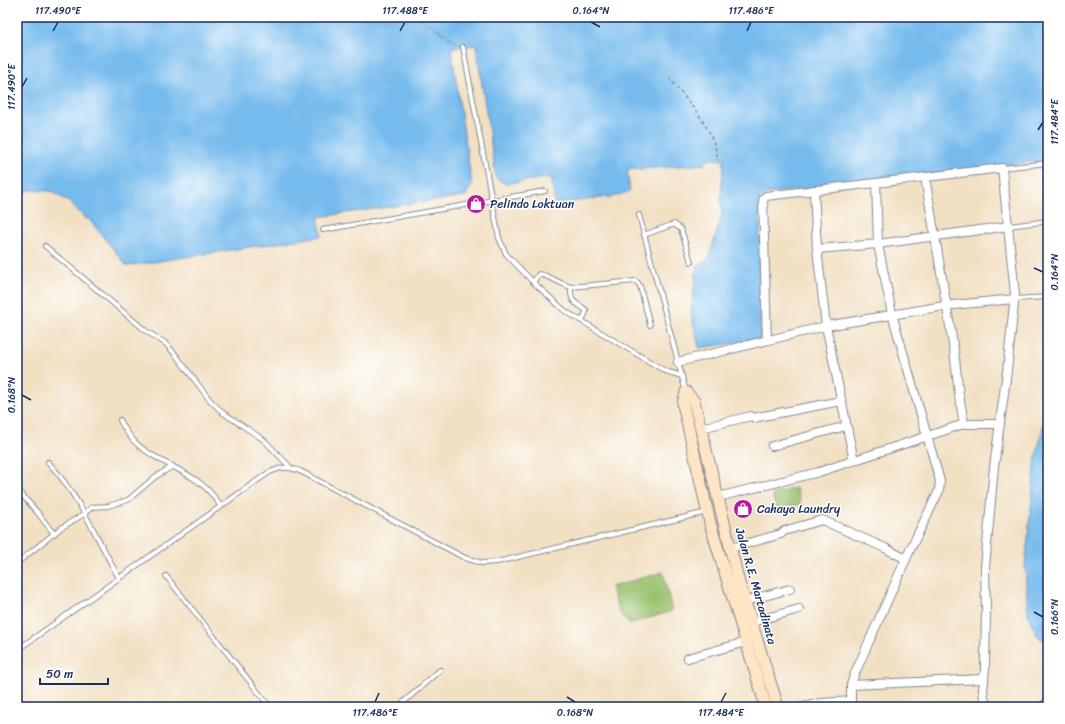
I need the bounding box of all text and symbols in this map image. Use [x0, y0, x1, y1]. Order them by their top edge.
text: 117.490°E [35, 2, 82, 20]
text: 117.488°E [382, 2, 429, 20]
text: 0.164°N [573, 2, 609, 20]
text: 117.486°E [728, 2, 775, 20]
text: 117.490°E [3, 63, 21, 110]
text: 117.484°E [1046, 98, 1064, 145]
shop icon: Pelindo Loktuan [465, 193, 487, 215]
place label: Pelindo Loktuan [490, 193, 575, 215]
text: 0.164°N [1046, 254, 1064, 290]
text: 0.168°N [3, 377, 21, 413]
shop icon: Cahaya Laundry [732, 498, 754, 520]
place label: Cahaya Laundry [757, 498, 841, 520]
street label: Jalan R.E. Martadinata [729, 524, 783, 648]
text: 0.166°N [1046, 599, 1064, 635]
scale bar [40, 660, 108, 686]
text: 50 m [46, 663, 73, 685]
text: 117.486°E [352, 704, 399, 722]
text: 0.168°N [557, 704, 593, 722]
text: 117.484°E [698, 704, 745, 722]

